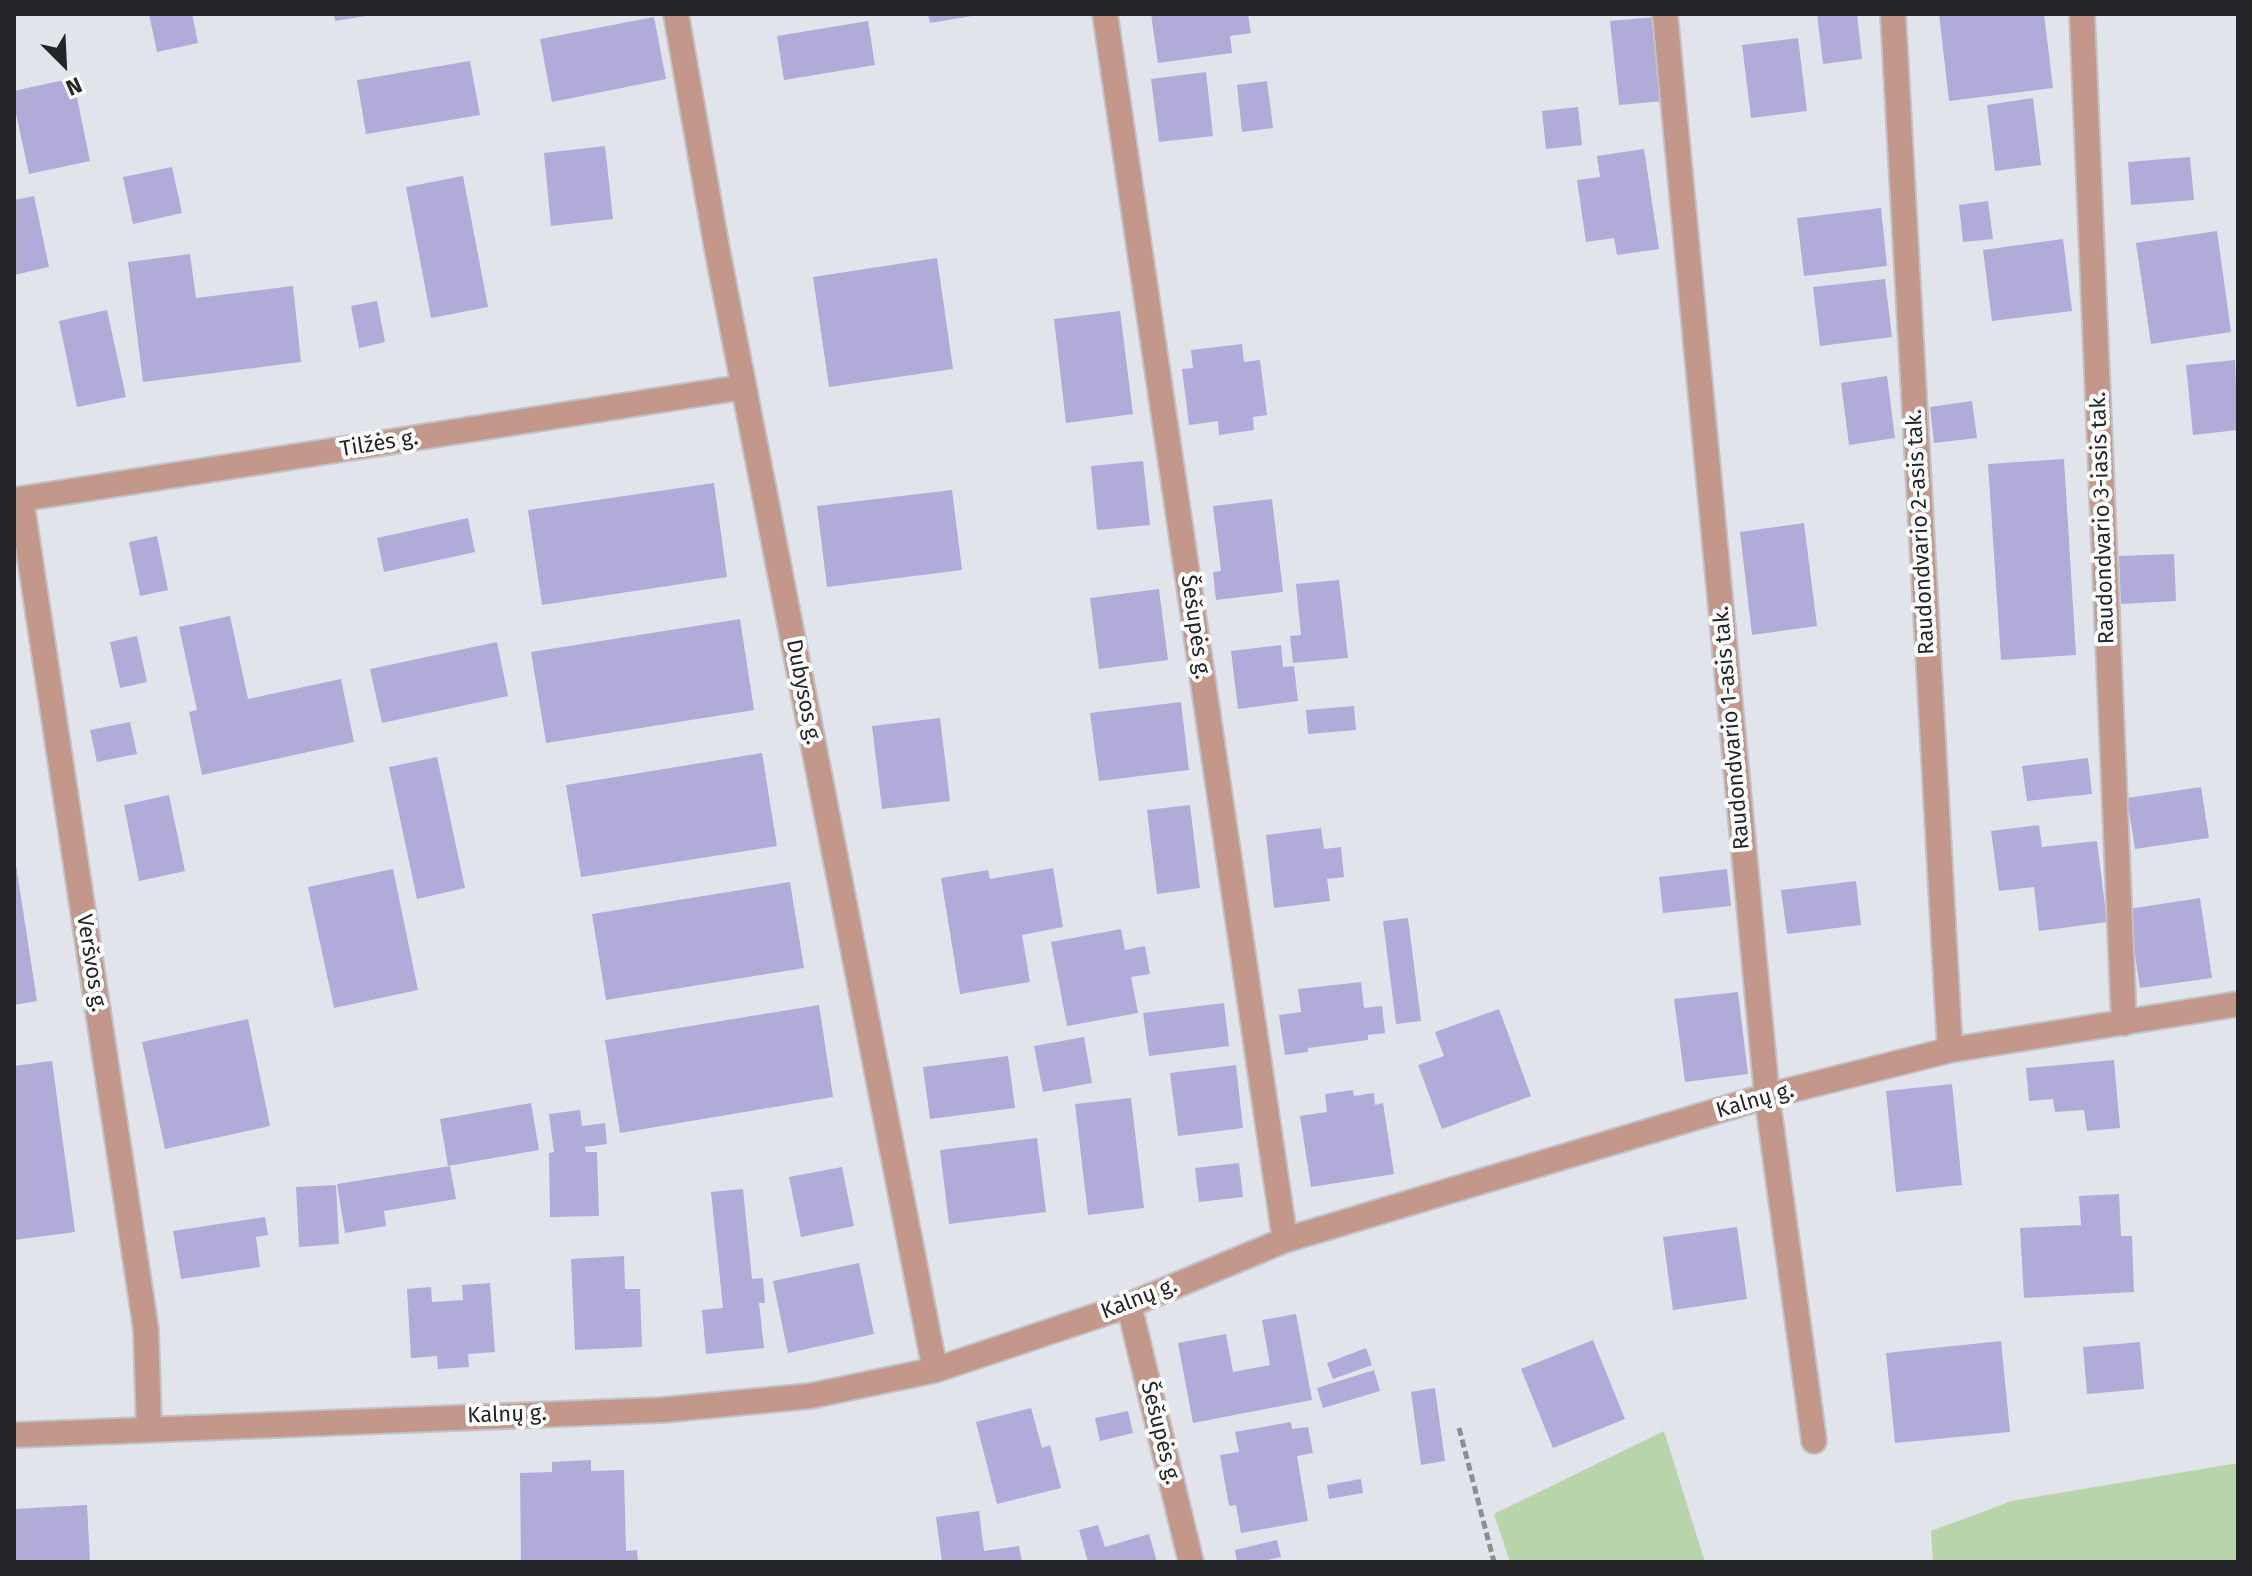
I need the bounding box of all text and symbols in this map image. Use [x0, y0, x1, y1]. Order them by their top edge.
north arrow [24, 24, 104, 104]
text: N [62, 71, 86, 102]
street label: Raudondvario 3-iasis tak. [2085, 391, 2121, 645]
street label: Raudondvario 2-asis tak. [1901, 409, 1941, 655]
street label: Tilžės g. [338, 425, 420, 463]
street label: Šešupės g. [1175, 573, 1215, 681]
street label: Raudondvario 1-asis tak. [1708, 605, 1756, 851]
street label: Dubysos g. [780, 637, 826, 747]
street label: Veršvos g. [70, 912, 112, 1014]
street label: Kalnų g. [1713, 1077, 1797, 1125]
street label: Kalnų g. [1097, 1272, 1181, 1326]
street label: Šešupės g. [1134, 1379, 1186, 1487]
street label: Kalnų g. [467, 1400, 547, 1430]

